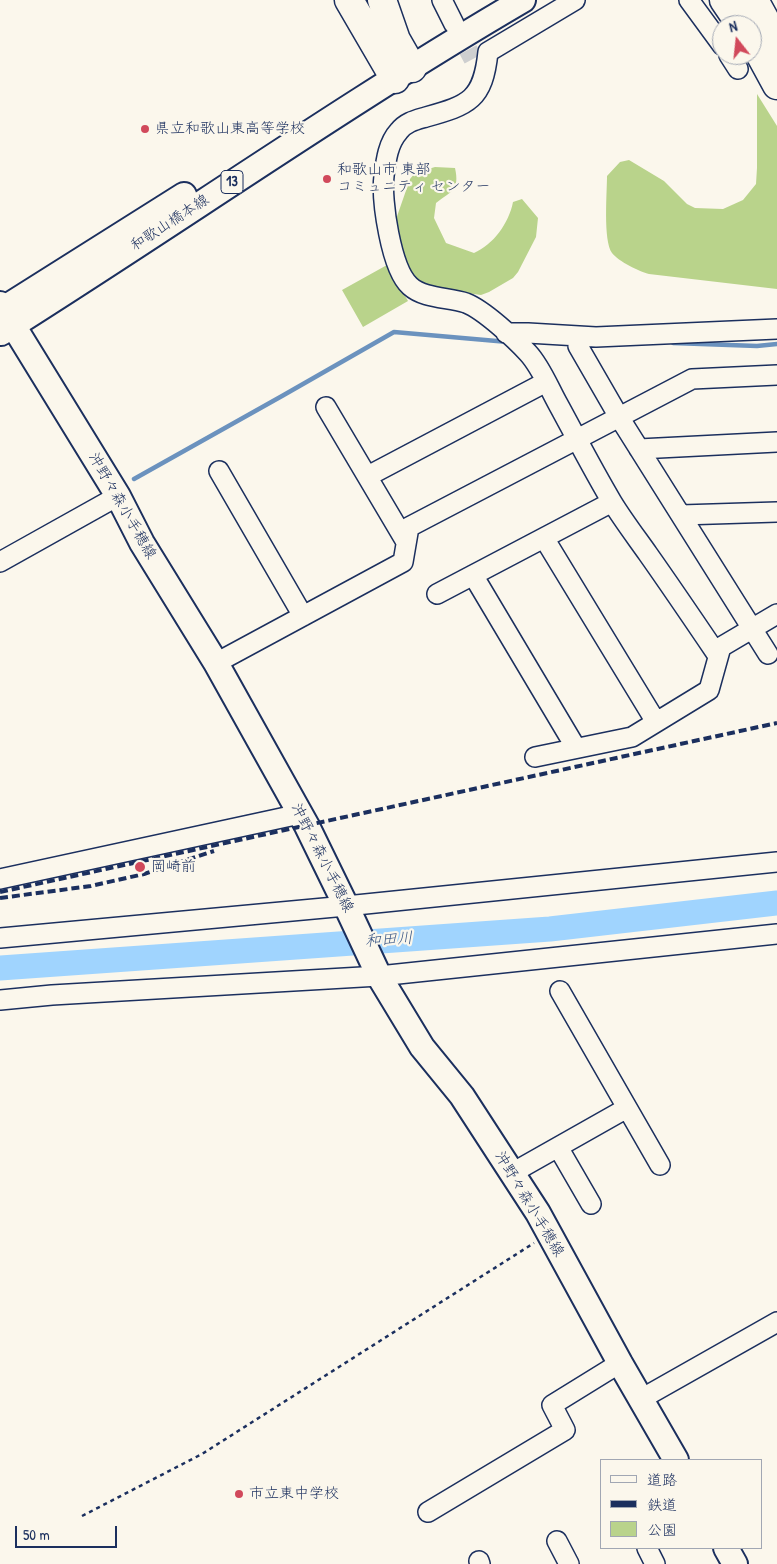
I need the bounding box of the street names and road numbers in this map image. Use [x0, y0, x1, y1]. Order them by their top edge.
road number: 13 [221, 170, 243, 193]
street label: 和歌山橋本線 [127, 191, 213, 255]
street label: 沖野々森小手穂線 [84, 450, 160, 562]
street label: 沖野々森小手穂線 [287, 800, 357, 916]
street label: 沖野々森小手穂線 [490, 1148, 568, 1260]

